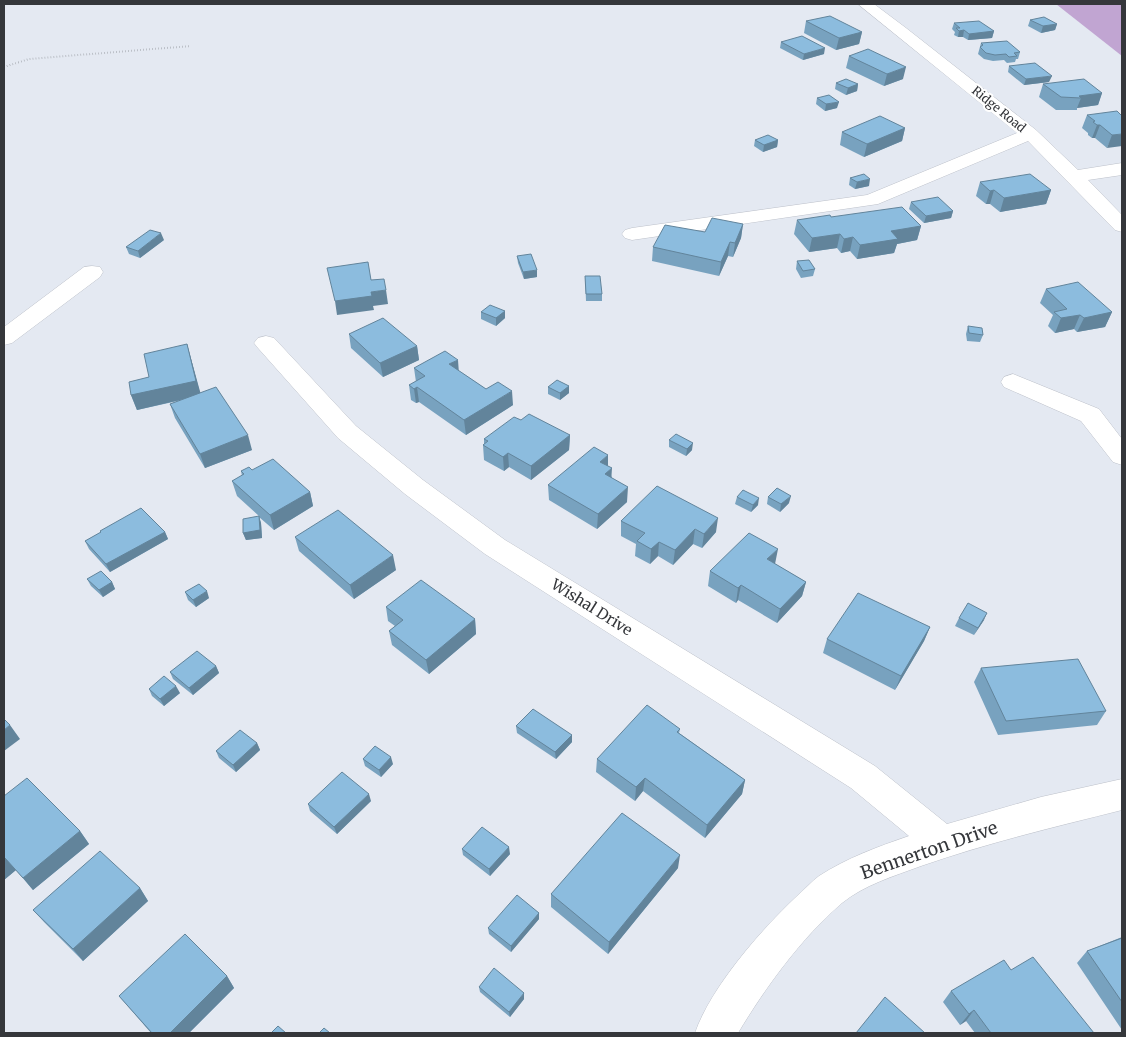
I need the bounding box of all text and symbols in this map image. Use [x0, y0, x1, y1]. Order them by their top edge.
street label: Ridge Road [969, 83, 1029, 135]
street label: Wishal Drive [547, 574, 636, 640]
street label: Bennerton Drive [857, 816, 1001, 884]

